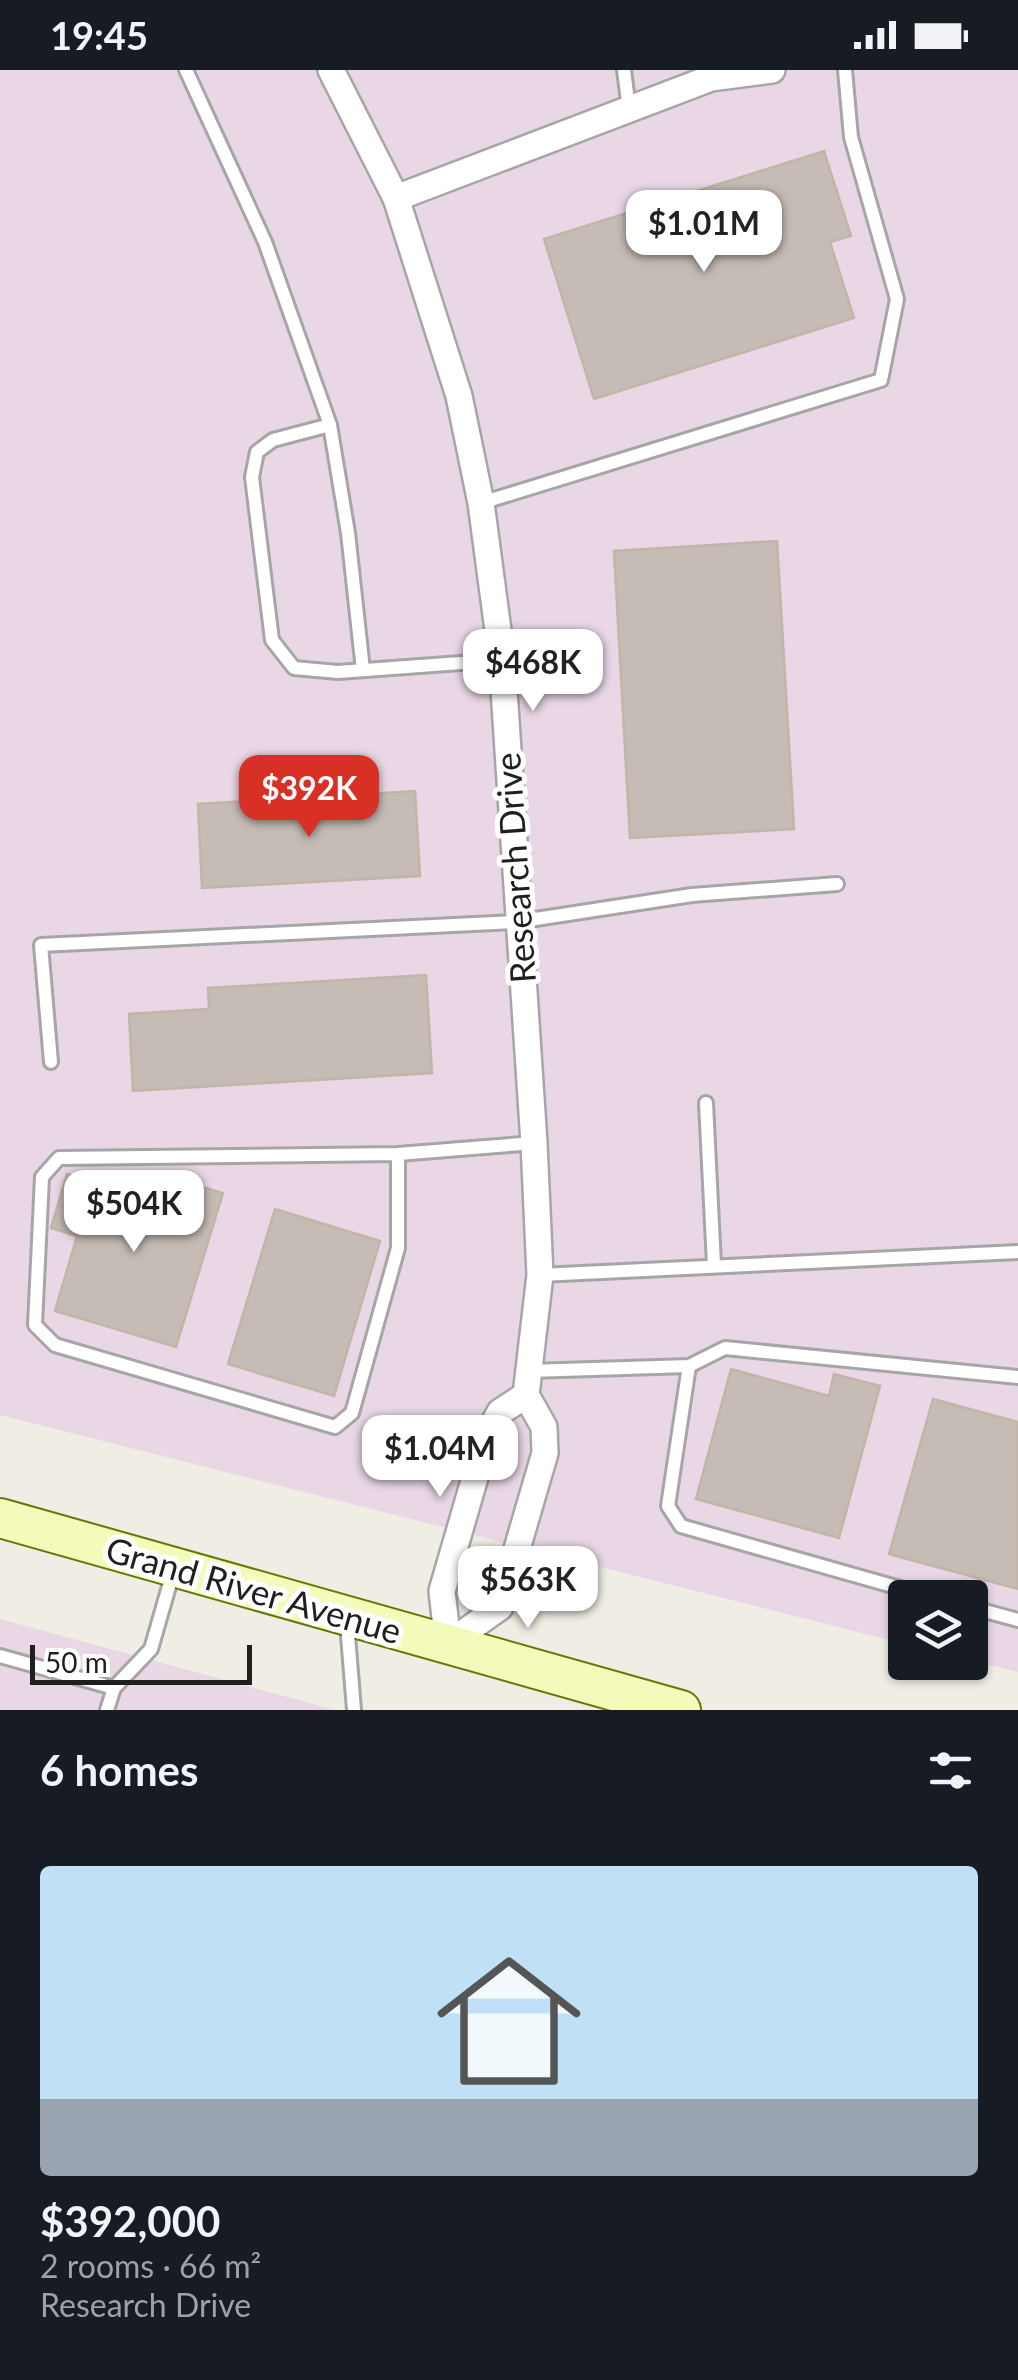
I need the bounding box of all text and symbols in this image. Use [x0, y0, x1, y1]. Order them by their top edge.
text: 19:45 [50, 12, 148, 58]
pin: $1.01M [623, 190, 785, 275]
text: $1.01M [648, 203, 760, 242]
pin: $468K [463, 629, 603, 714]
text: $468K [485, 642, 581, 681]
street label: Research Drive [485, 751, 543, 985]
pin: $392K [239, 755, 379, 840]
text: $392K [261, 768, 357, 807]
pin: $504K [64, 1170, 204, 1255]
text: $504K [86, 1183, 182, 1222]
pin: $1.04M [359, 1415, 521, 1500]
text: $1.04M [384, 1428, 496, 1467]
street label: Grand River Avenue [102, 1527, 406, 1651]
pin: $563K [458, 1546, 598, 1631]
text: $563K [480, 1559, 576, 1598]
map controls [888, 1580, 988, 1680]
button: layers [888, 1580, 988, 1680]
scale bar [30, 1640, 252, 1684]
text: 50 m [45, 1645, 108, 1679]
icon: filters [923, 1743, 978, 1798]
text: 6 homes [40, 1745, 198, 1795]
icon: home [419, 1931, 599, 2111]
text: $392,000 [40, 2196, 220, 2246]
text: 2 rooms · 66 m² [40, 2246, 261, 2285]
text: Research Drive [40, 2285, 251, 2324]

